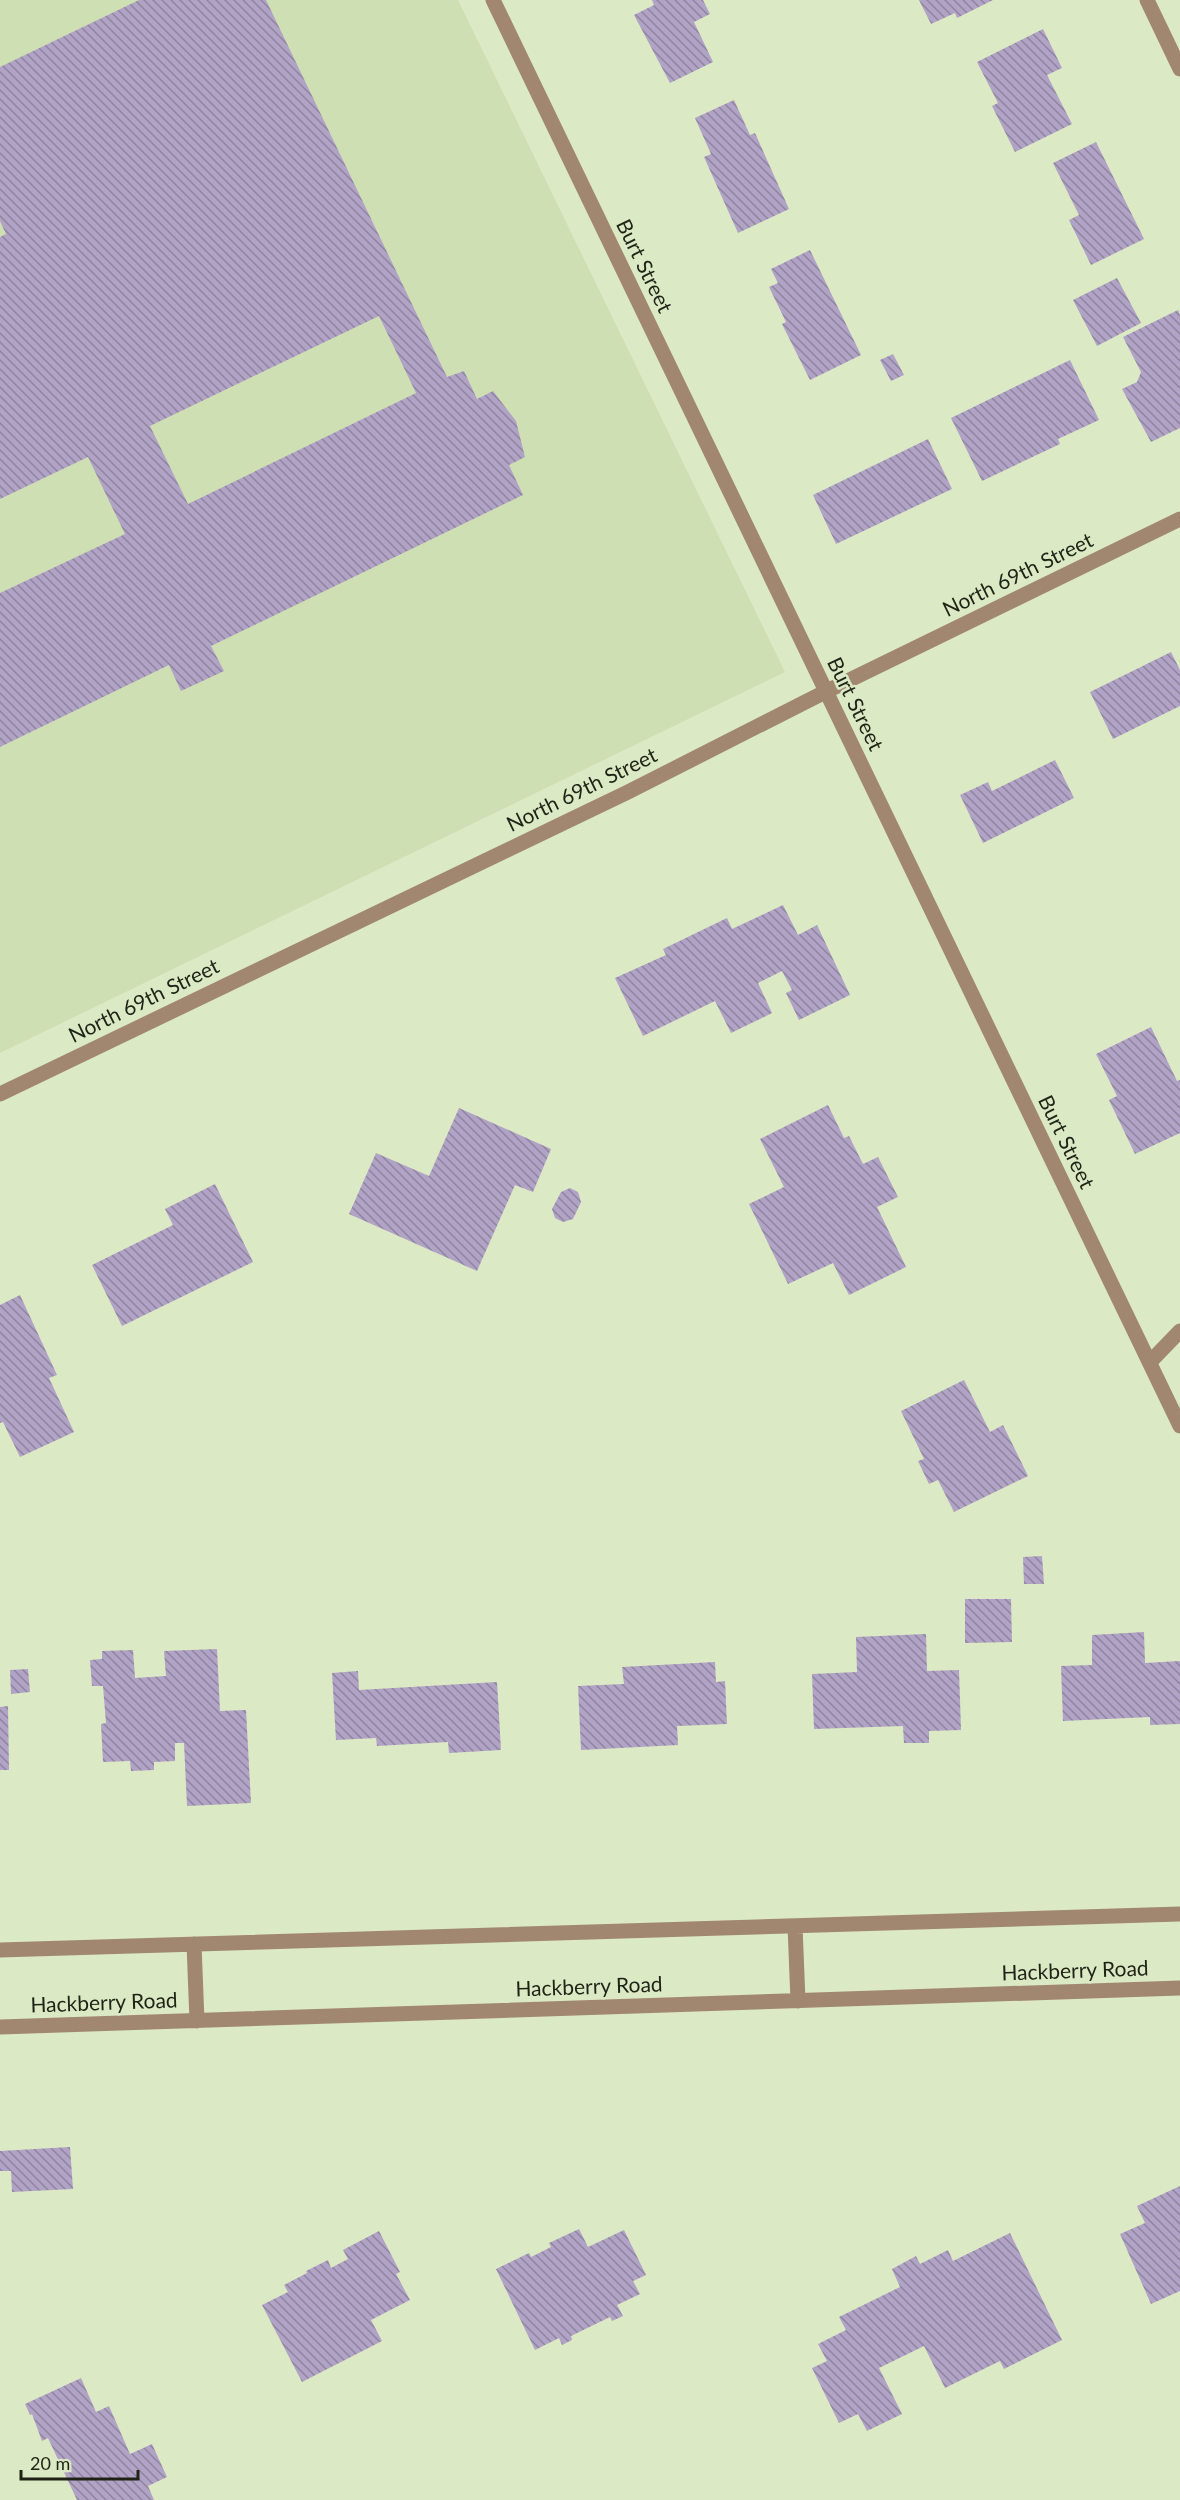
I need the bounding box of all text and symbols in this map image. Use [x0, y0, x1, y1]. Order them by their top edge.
street label: Burt Street [612, 215, 679, 317]
street label: North 69th Street [938, 526, 1097, 621]
street label: Burt Street [823, 653, 890, 755]
street label: North 69th Street [502, 741, 661, 836]
street label: North 69th Street [64, 952, 223, 1047]
street label: Burt Street [1034, 1091, 1101, 1193]
street label: Hackberry Road [1001, 1954, 1149, 1985]
street label: Hackberry Road [515, 1970, 663, 2001]
street label: Hackberry Road [30, 1986, 178, 2017]
scale bar [21, 2443, 138, 2481]
text: 20 m [30, 2452, 70, 2474]

